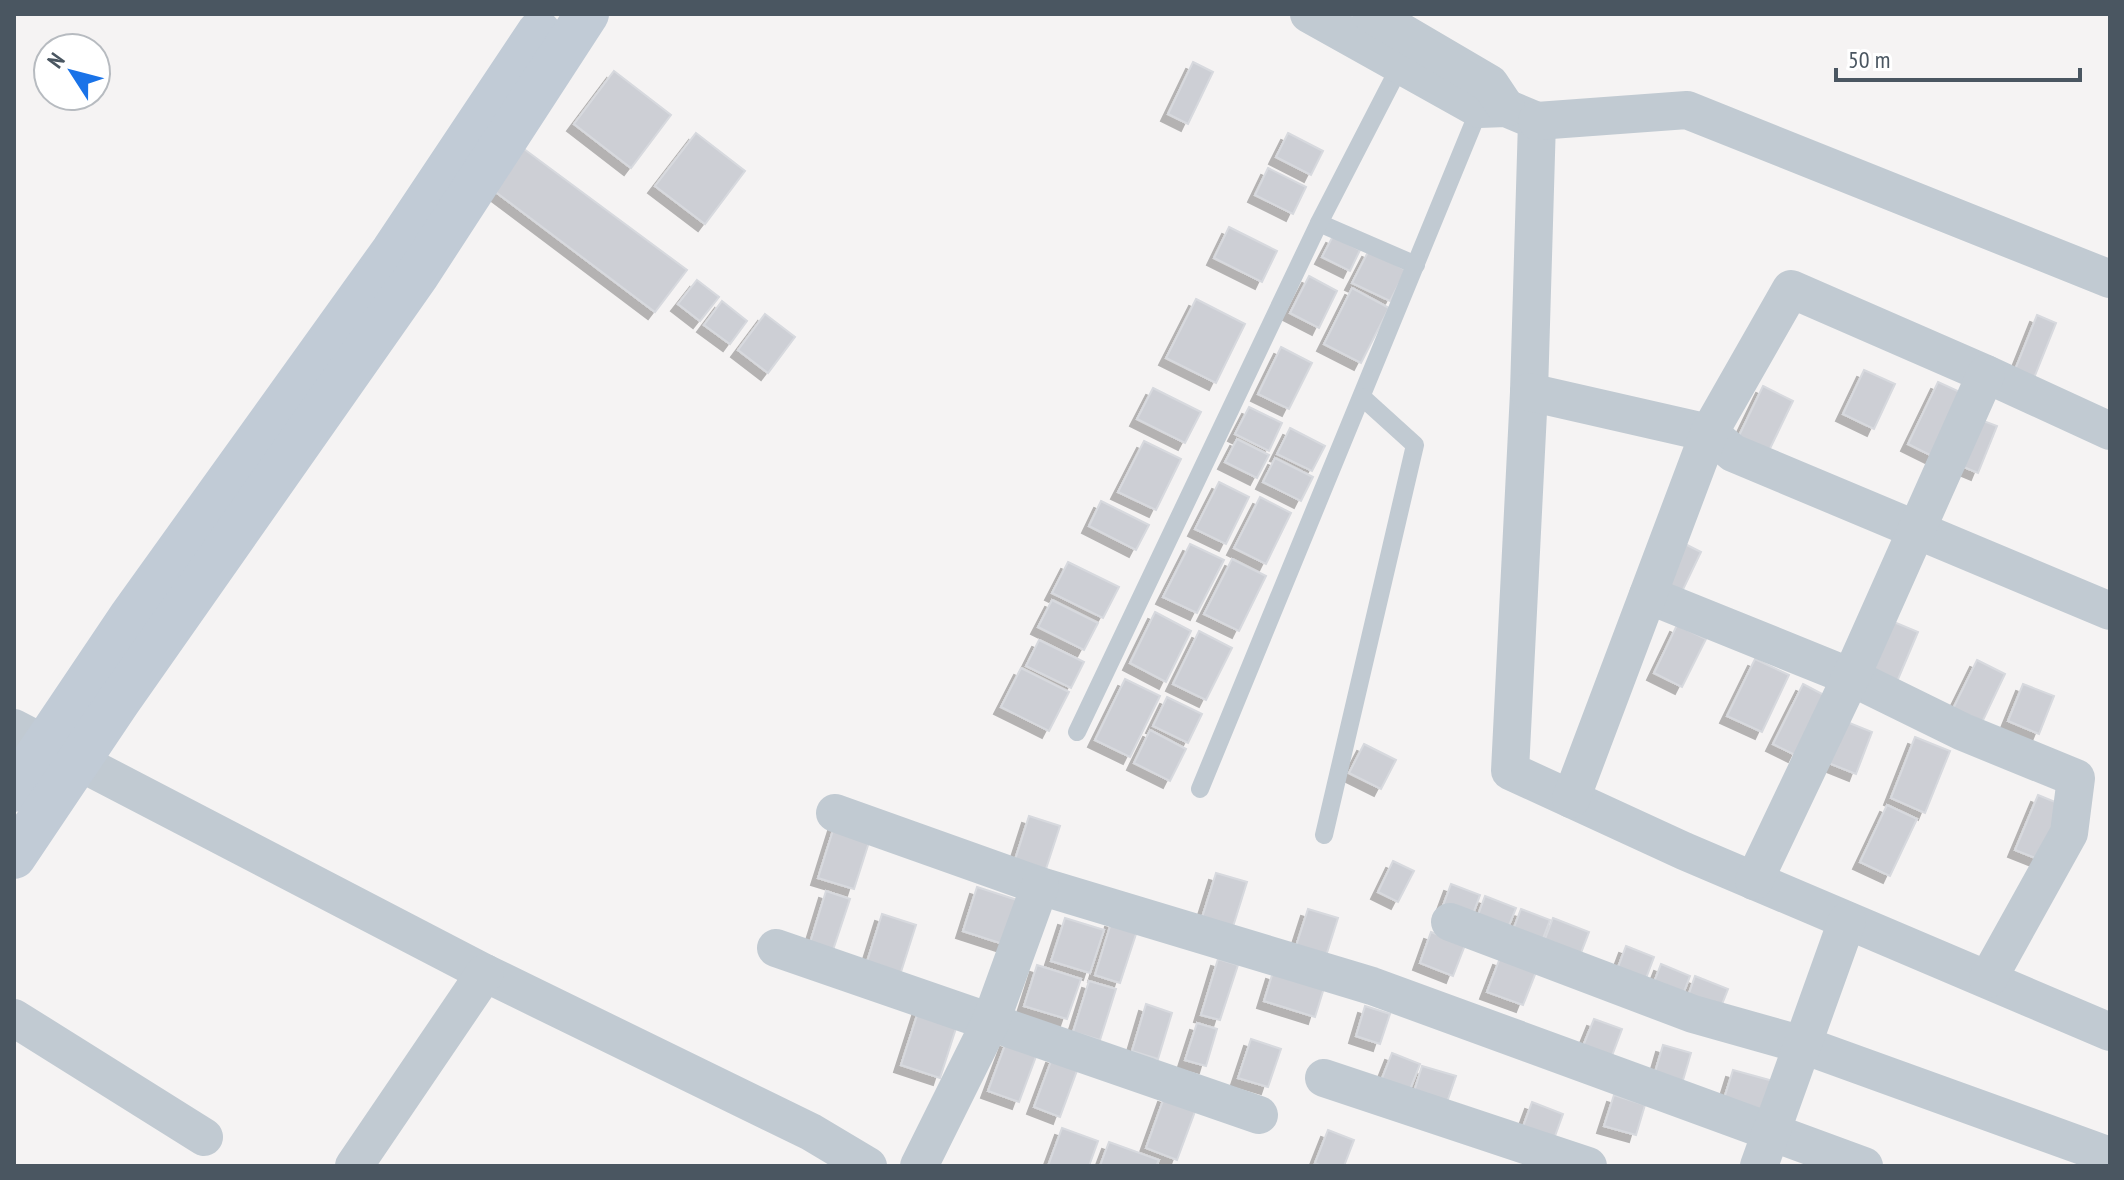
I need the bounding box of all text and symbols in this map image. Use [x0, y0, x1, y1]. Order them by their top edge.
north arrow [32, 32, 112, 112]
scale bar [1836, 32, 2080, 82]
text: 50 m [1848, 44, 1890, 75]
text: N [41, 47, 71, 73]

